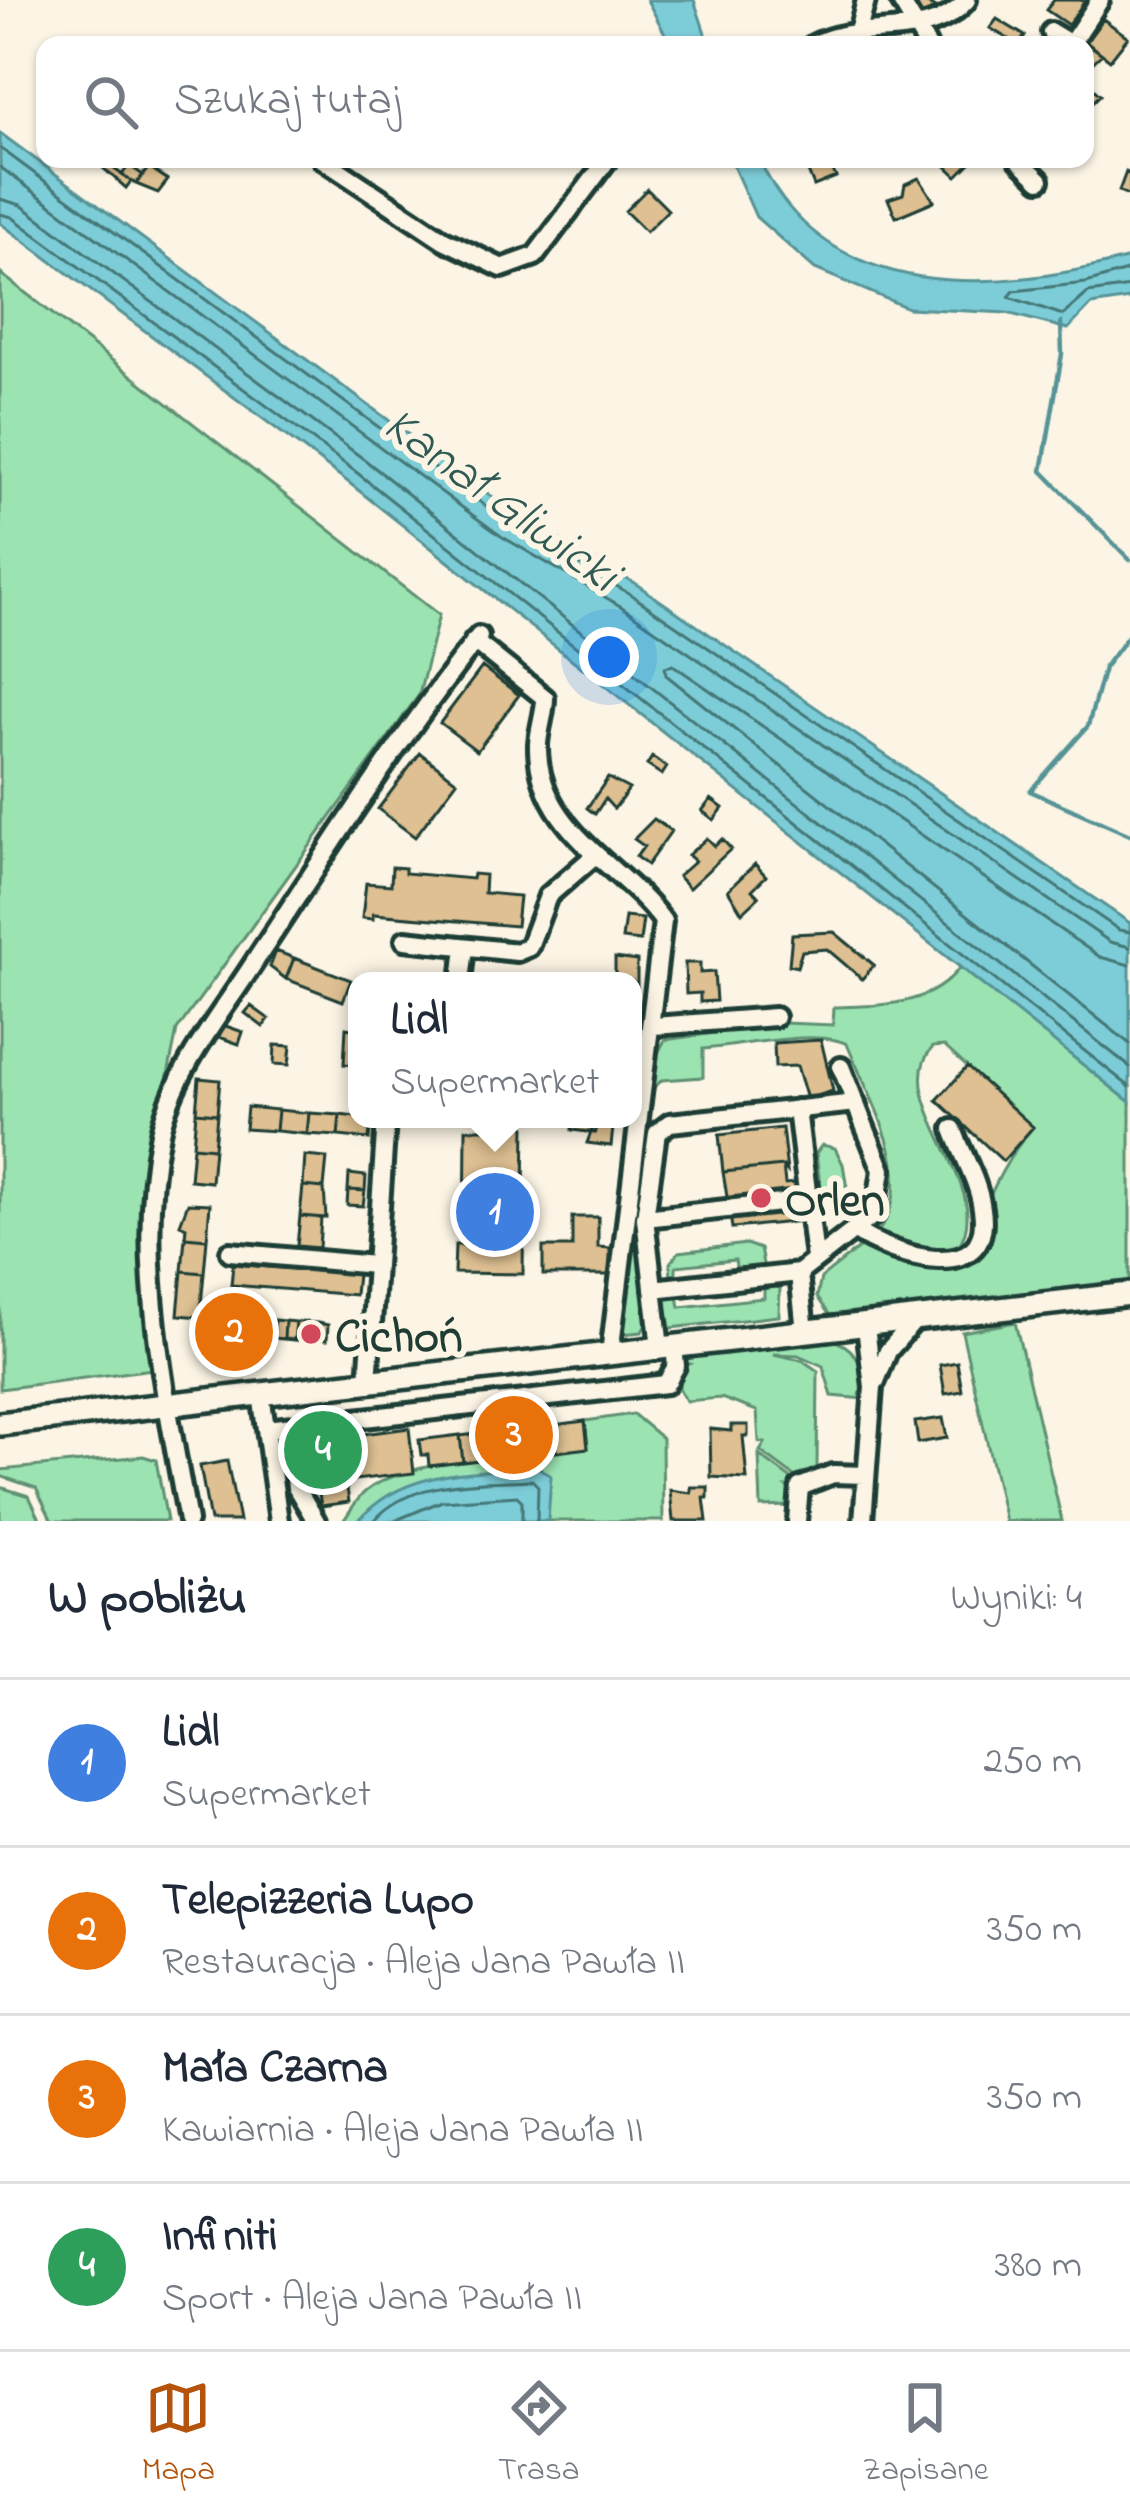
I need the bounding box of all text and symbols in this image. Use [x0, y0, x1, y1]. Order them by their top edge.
search box [36, 36, 1094, 168]
icon: search [78, 69, 144, 135]
text: Szukaj tutaj [174, 69, 401, 135]
water label: Kanał Gliwicki [366, 390, 637, 616]
your location [579, 627, 639, 687]
popup [348, 972, 642, 1128]
text: Lidl [390, 989, 448, 1055]
text: Supermarket [390, 1055, 600, 1112]
pin: 1 [456, 1167, 534, 1257]
place label: Orlen [785, 1168, 885, 1238]
marker: Orlen [748, 1185, 774, 1211]
pin: 2 [195, 1287, 273, 1377]
place label: Cichoń [335, 1304, 463, 1374]
marker: Cichoń [298, 1321, 324, 1347]
pin: 3 [475, 1390, 553, 1480]
pin: 4 [284, 1405, 362, 1495]
text: W pobliżu [48, 1562, 247, 1637]
text: Wyniki: 4 [951, 1571, 1082, 1628]
text: Lidl [162, 1701, 220, 1767]
text: 1 [81, 1734, 93, 1791]
text: 250 m [983, 1734, 1082, 1791]
text: Supermarket [162, 1767, 371, 1824]
text: Telepizzeria Lupo [162, 1869, 474, 1935]
text: 2 [77, 1902, 97, 1959]
text: 350 m [987, 1902, 1082, 1959]
text: Restauracja · Aleja Jana Pawła II [162, 1935, 685, 1992]
text: Mała Czarna [162, 2037, 388, 2103]
text: 3 [79, 2070, 95, 2127]
text: 350 m [987, 2070, 1082, 2127]
text: Kawiarnia · Aleja Jana Pawła II [162, 2103, 644, 2160]
text: Infiniti [162, 2205, 277, 2271]
text: 4 [79, 2238, 95, 2295]
text: 380 m [994, 2238, 1082, 2295]
text: Sport · Aleja Jana Pawła II [162, 2271, 582, 2328]
tab: Mapa [141, 2375, 215, 2495]
tab: Trasa [498, 2375, 580, 2495]
tab: Zapisane [862, 2375, 989, 2495]

